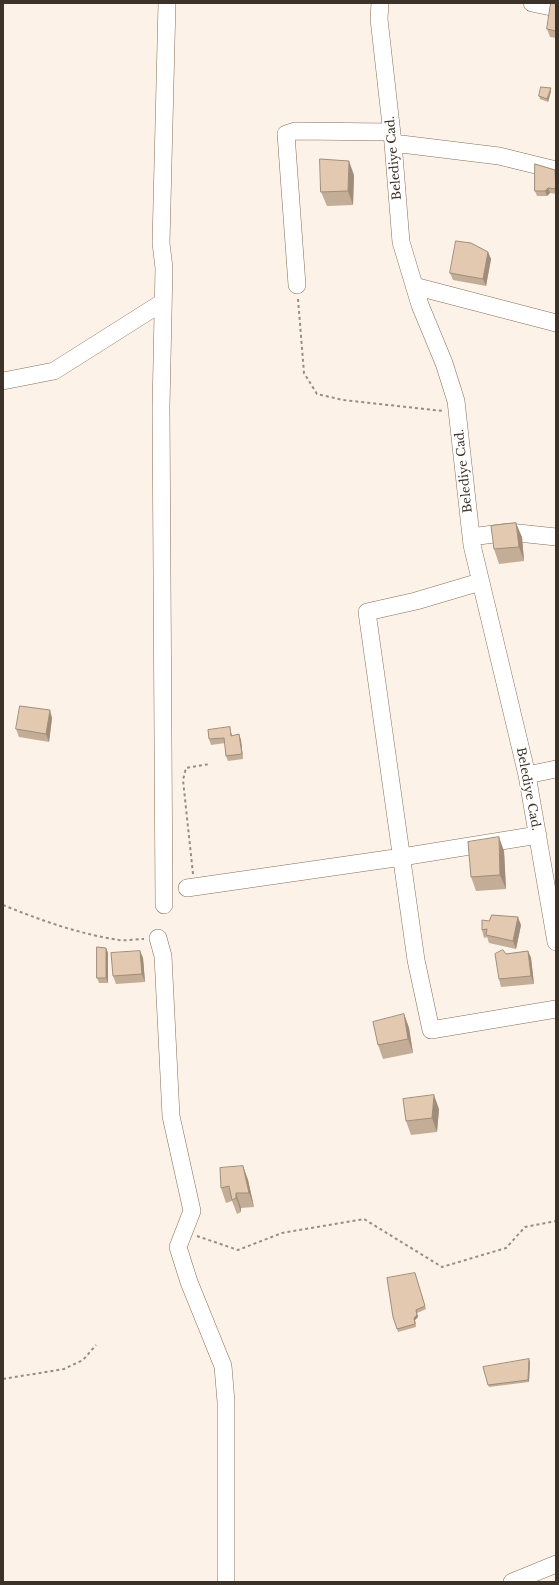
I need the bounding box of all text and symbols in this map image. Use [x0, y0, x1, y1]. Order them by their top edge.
street label: Belediye Cad. [383, 115, 405, 201]
street label: Belediye Cad. [452, 428, 476, 514]
street label: Belediye Cad. [513, 746, 543, 832]

